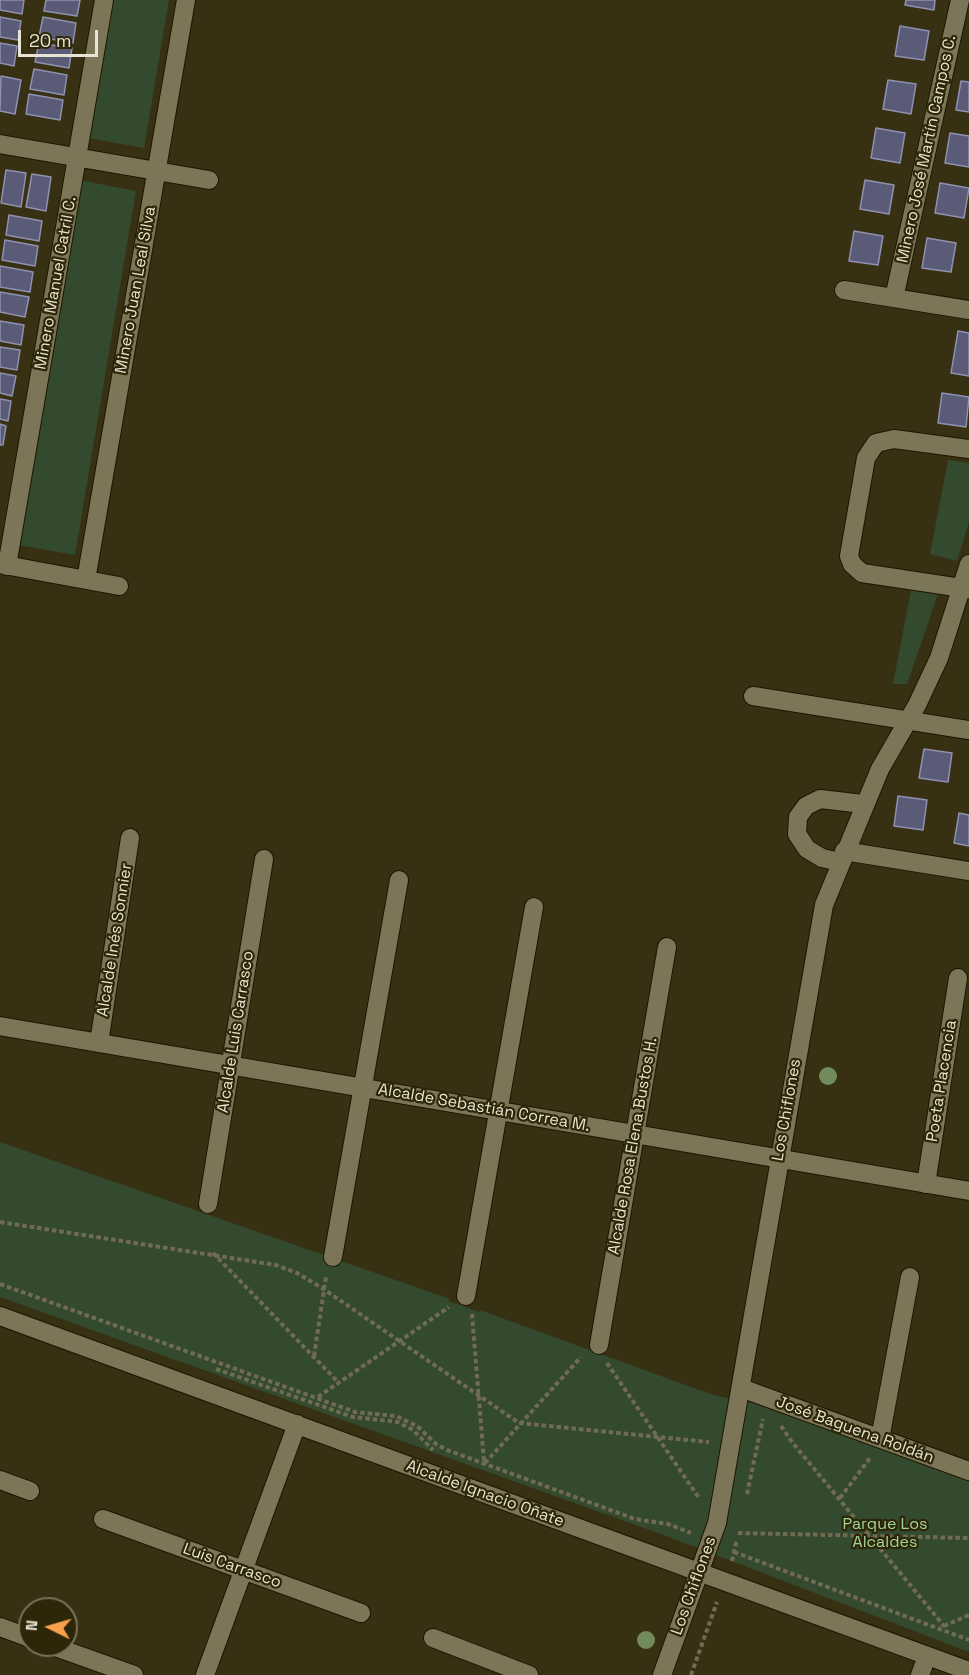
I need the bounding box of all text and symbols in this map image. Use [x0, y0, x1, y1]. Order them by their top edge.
scale bar [21, 18, 100, 56]
text: 20 m [29, 29, 72, 52]
street label: Minero José Martín Campos C. [893, 33, 961, 265]
street label: Minero Manuel Catril C. [31, 195, 81, 371]
street label: Minero Juan Leal Silva [112, 205, 160, 375]
street label: Alcalde Inés Sonnier [93, 862, 137, 1018]
street label: Alcalde Luis Carrasco [214, 950, 258, 1114]
street label: Poeta Placencia [923, 1019, 961, 1143]
street label: Alcalde Rosa Elena Bustos H. [604, 1036, 662, 1256]
street label: Los Chiflones [769, 1057, 805, 1163]
street label: Alcalde Sebastián Correa M. [377, 1080, 591, 1136]
street label: José Baguena Roldán [774, 1393, 936, 1467]
street label: Alcalde Ignacio Oñate [403, 1456, 567, 1532]
park label: Parque Los Alcaldes [842, 1515, 928, 1553]
street label: Los Chiflones [667, 1534, 721, 1638]
street label: Luis Carrasco [180, 1539, 284, 1593]
north arrow [18, 1597, 78, 1657]
text: N [21, 1619, 42, 1632]

